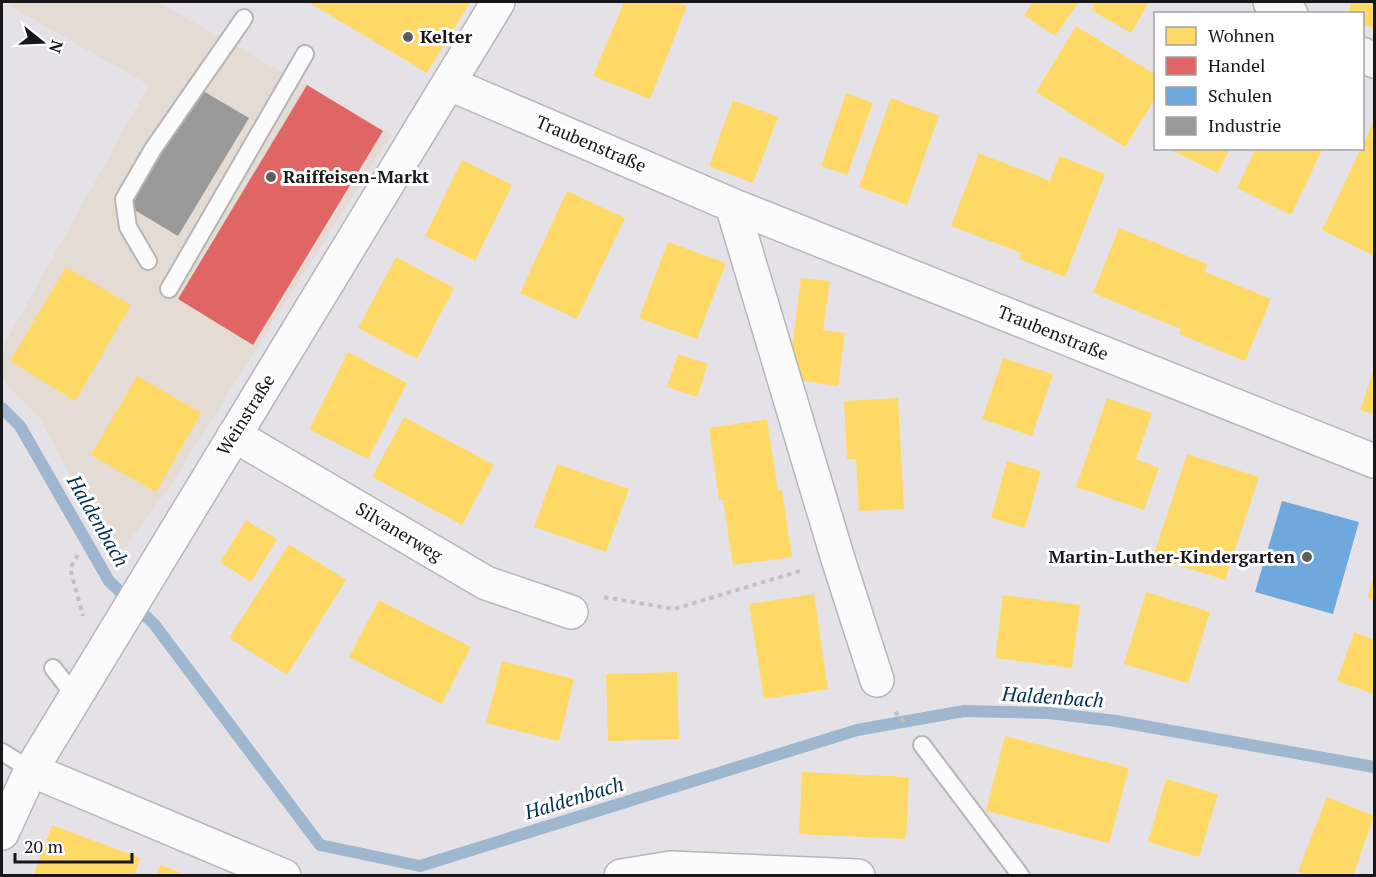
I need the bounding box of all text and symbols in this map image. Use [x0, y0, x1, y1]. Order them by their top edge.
north arrow [12, 12, 72, 72]
legend [1154, 12, 1364, 150]
text: Wohnen [1208, 23, 1275, 47]
place label: Kelter [420, 24, 472, 48]
marker: Kelter [401, 30, 415, 44]
text: N [44, 37, 69, 56]
text: Handel [1208, 53, 1265, 77]
text: Schulen [1208, 83, 1272, 107]
street label: Traubenstraße [533, 109, 650, 177]
text: Industrie [1208, 113, 1281, 137]
place label: Raiffeisen-Markt [283, 164, 429, 188]
marker: Raiffeisen-Markt [264, 170, 278, 184]
street label: Traubenstraße [994, 299, 1112, 365]
street label: Weinstraße [211, 369, 280, 460]
water label: Haldenbach [61, 469, 136, 572]
street label: Silvanerweg [352, 496, 448, 567]
place label: Martin-Luther-Kindergarten [1049, 544, 1295, 568]
marker: Martin-Luther-Kindergarten [1300, 550, 1314, 564]
water label: Haldenbach [1000, 679, 1105, 714]
water label: Haldenbach [520, 770, 627, 826]
scale bar [15, 826, 132, 864]
text: 20 m [24, 834, 64, 858]

